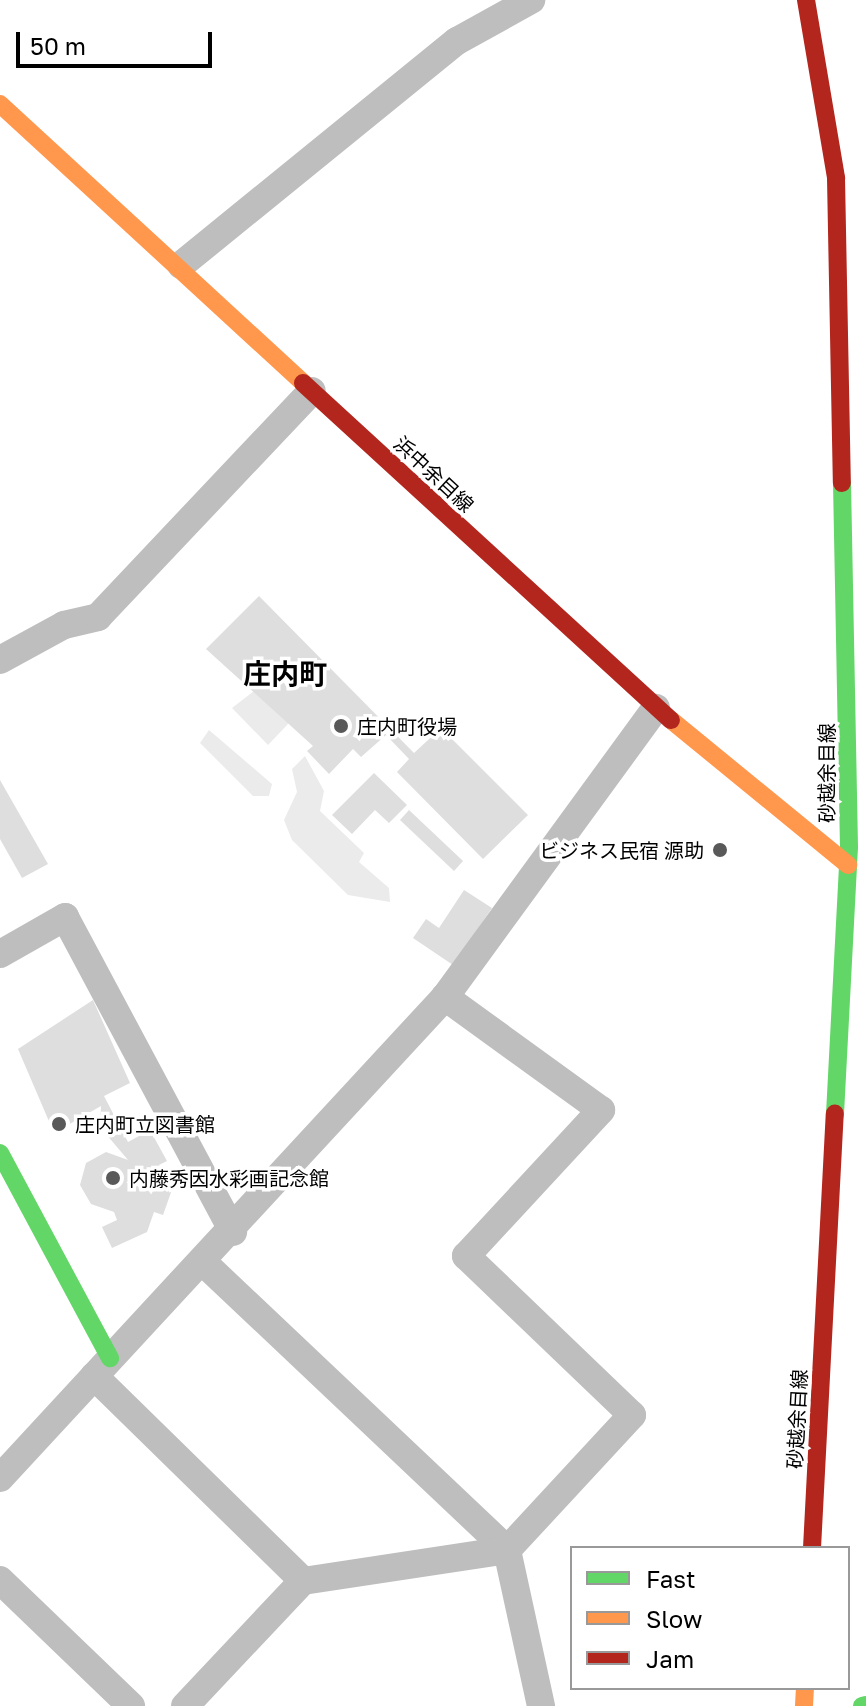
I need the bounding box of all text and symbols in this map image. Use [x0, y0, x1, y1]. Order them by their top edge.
scale bar [20, 16, 216, 66]
text: 50 m [30, 31, 86, 60]
street label: 浜中余目線 [389, 431, 479, 517]
district label: 庄内町 [243, 657, 327, 691]
place label: 庄内町役場 [357, 714, 457, 738]
marker: 庄内町役場 [332, 717, 350, 735]
street label: 砂越余目線 [814, 723, 838, 823]
place label: ビジネス民宿 源助 [539, 838, 704, 862]
marker: ビジネス民宿 源助 [711, 841, 729, 859]
place label: 庄内町立図書館 [75, 1112, 215, 1136]
marker: 庄内町立図書館 [50, 1115, 68, 1133]
place label: 内藤秀因水彩画記念館 [129, 1166, 329, 1190]
marker: 内藤秀因水彩画記念館 [104, 1169, 122, 1187]
street label: 砂越余目線 [782, 1368, 812, 1470]
legend [570, 1546, 850, 1690]
text: Fast [646, 1564, 696, 1593]
text: Slow [646, 1604, 702, 1633]
text: Jam [646, 1644, 694, 1673]

